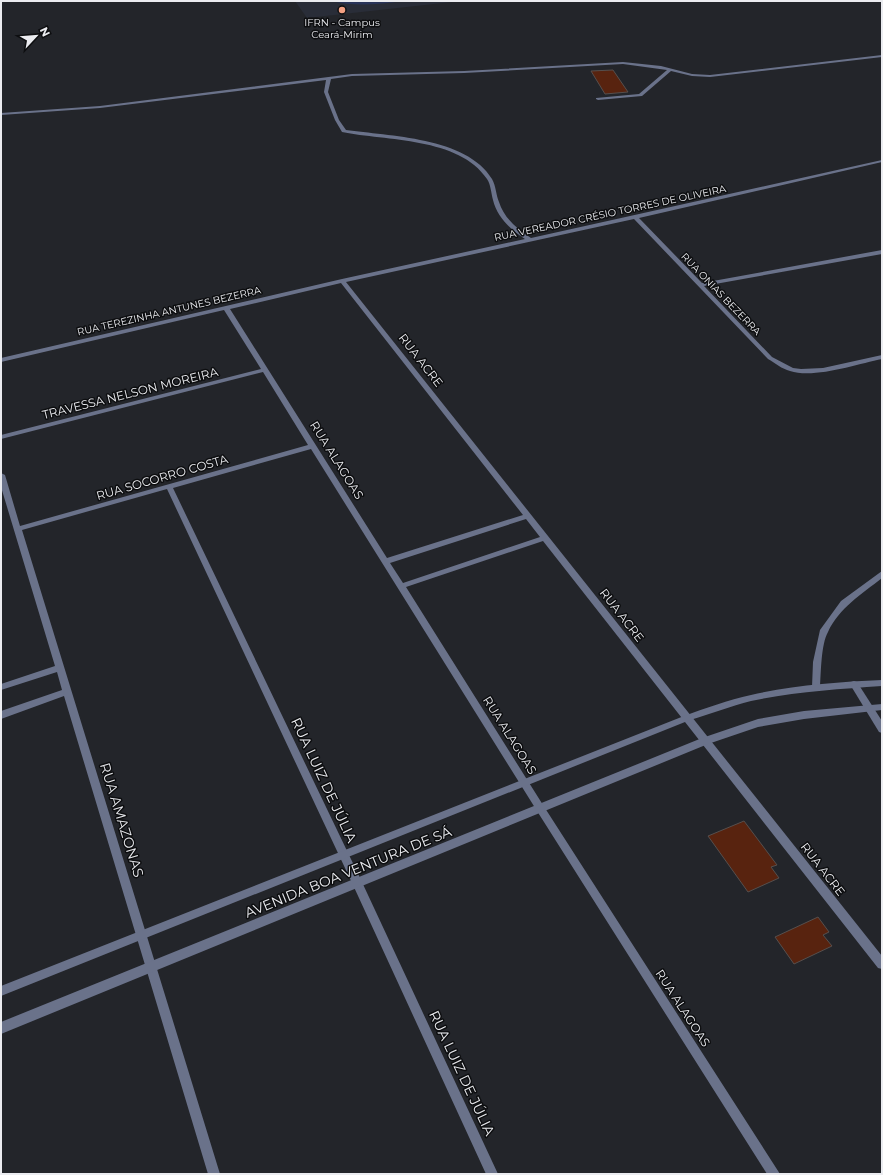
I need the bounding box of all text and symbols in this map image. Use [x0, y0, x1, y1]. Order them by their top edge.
marker: IFRN - Campus Ceará-Mirim [337, 5, 347, 15]
north arrow [16, 16, 56, 56]
place label: IFRN - Campus Ceará-Mirim [304, 16, 380, 41]
text: N [37, 25, 53, 39]
street label: RUA VEREADOR CRÉSIO TORRES DE OLIVEIRA [493, 182, 728, 244]
street label: RUA ONIAS BEZERRA [678, 250, 764, 338]
street label: RUA TEREZINHA ANTUNES BEZERRA [76, 283, 263, 339]
street label: RUA ACRE [396, 330, 446, 390]
street label: TRAVESSA NELSON MOREIRA [41, 364, 220, 422]
street label: RUA ALAGOAS [307, 418, 367, 502]
street label: RUA SOCORRO COSTA [94, 451, 230, 503]
street label: RUA ACRE [597, 585, 647, 645]
street label: RUA ALAGOAS [480, 693, 540, 777]
street label: RUA LUIZ DE JÚLIA [287, 715, 361, 846]
street label: RUA AMAZONAS [96, 761, 148, 879]
street label: AVENIDA BOA VENTURA DE SÁ [242, 822, 455, 922]
street label: RUA ACRE [798, 839, 848, 899]
street label: RUA ALAGOAS [652, 967, 714, 1049]
street label: RUA LUIZ DE JÚLIA [425, 1008, 499, 1139]

